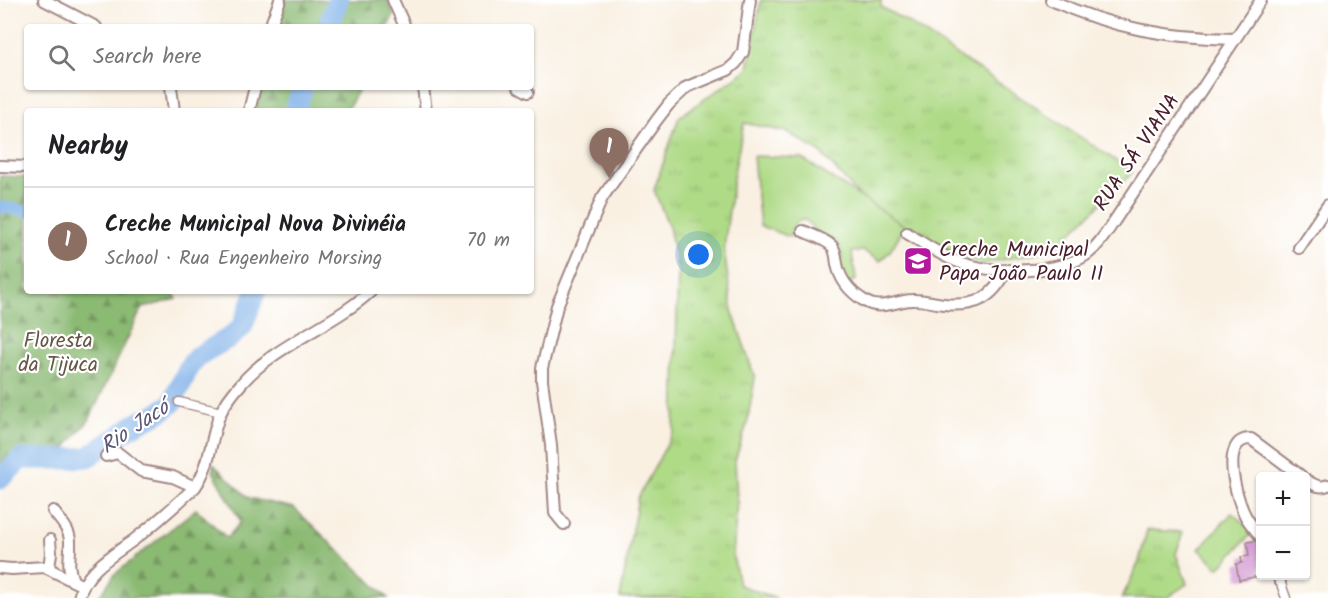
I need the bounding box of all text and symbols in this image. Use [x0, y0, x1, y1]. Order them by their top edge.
search box [24, 24, 534, 90]
text: Search here [93, 40, 201, 75]
icon: search [45, 41, 78, 74]
street label: RUA SÁ VIANA [1086, 87, 1189, 218]
text: Nearby [48, 126, 128, 168]
pin: 1 [590, 128, 628, 178]
text: Creche Municipal Nova Divinéia [105, 208, 406, 243]
text: 1 [64, 225, 71, 257]
text: 70 m [467, 225, 510, 257]
place label: Creche Municipal Papa João Paulo II [939, 234, 1103, 291]
your location [684, 240, 713, 269]
text: School · Rua Engenheiro Morsing [105, 243, 382, 275]
school or university icon: Creche Municipal Papa João Paulo II [902, 245, 934, 277]
park label: Floresta da Tijuca [18, 325, 98, 382]
water label: Rio Jacó [94, 389, 181, 464]
map controls [1256, 472, 1310, 580]
button: + [1256, 472, 1310, 526]
button: − [1256, 526, 1310, 580]

